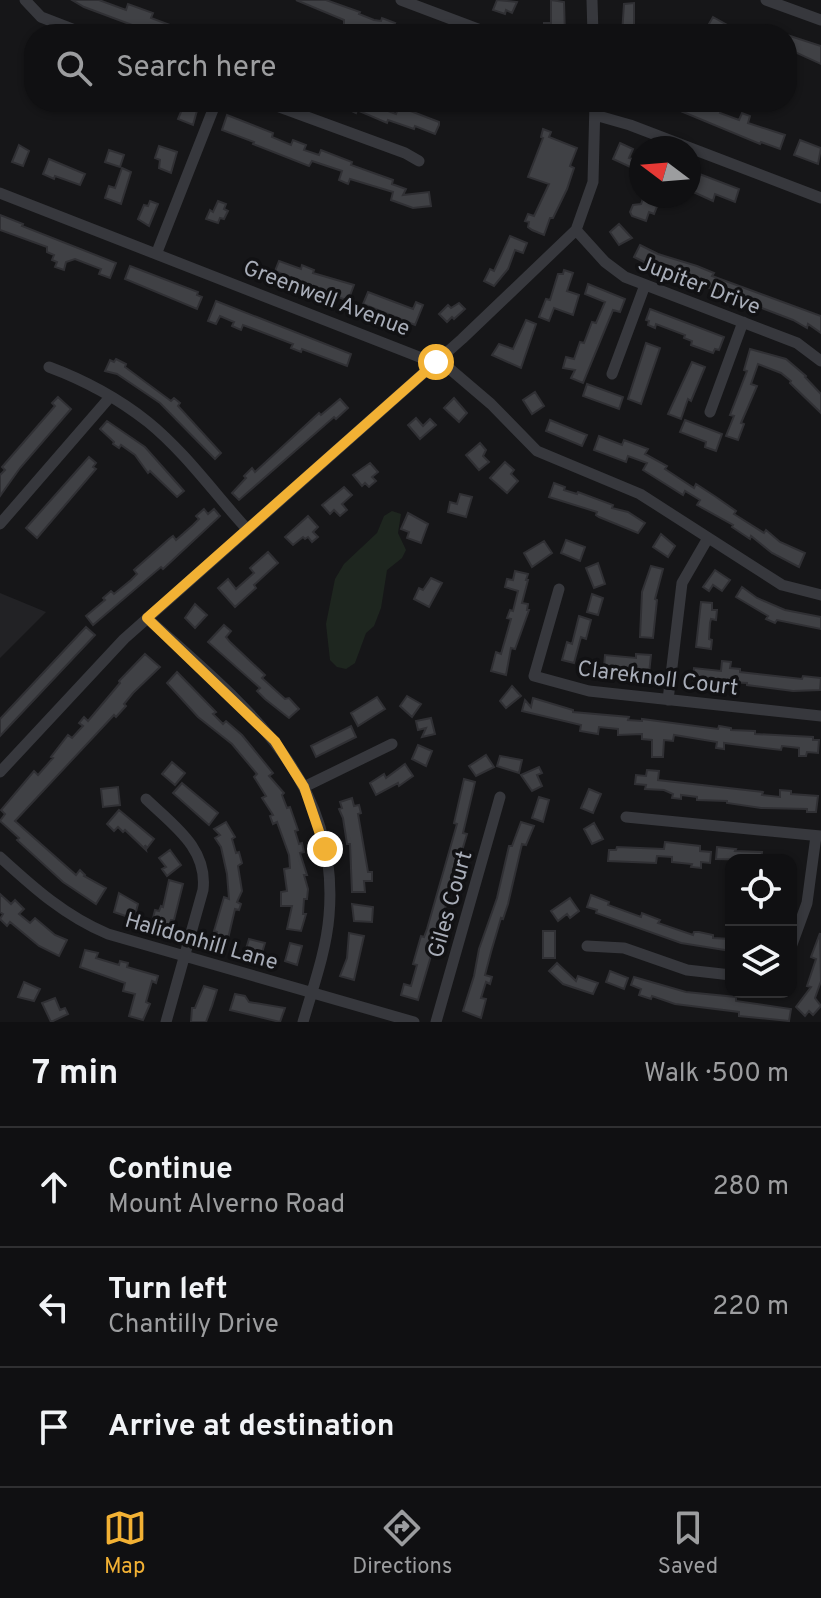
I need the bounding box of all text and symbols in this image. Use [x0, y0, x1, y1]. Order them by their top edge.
search box [24, 24, 797, 112]
icon: search [52, 46, 96, 90]
text: Search here [116, 50, 276, 87]
north arrow [629, 136, 701, 208]
street label: Jupiter Drive [634, 251, 764, 322]
street label: Greenwell Avenue [239, 255, 413, 344]
route start [418, 344, 454, 380]
street label: Clareknoll Court [576, 656, 740, 703]
route end [307, 831, 343, 867]
street label: Giles Court [423, 848, 480, 961]
map controls [725, 854, 797, 998]
button: locate [725, 854, 797, 926]
street label: Halidonhill Lane [122, 908, 281, 977]
button: layers [725, 926, 797, 998]
text: 7 min [32, 1053, 118, 1096]
text: Walk · 500 m [644, 1058, 789, 1091]
text: Continue [108, 1152, 233, 1189]
icon: ahead [32, 1165, 76, 1209]
text: 280 m [713, 1171, 789, 1204]
text: Mount Alverno Road [108, 1189, 345, 1222]
text: Turn left [108, 1272, 228, 1309]
icon: left [32, 1285, 76, 1329]
text: 220 m [712, 1291, 789, 1324]
text: Chantilly Drive [108, 1309, 279, 1342]
icon: arrive [32, 1405, 76, 1449]
text: Arrive at destination [108, 1409, 394, 1446]
tab: Map [103, 1506, 147, 1581]
tab: Directions [352, 1506, 452, 1581]
tab: Saved [658, 1506, 718, 1581]

